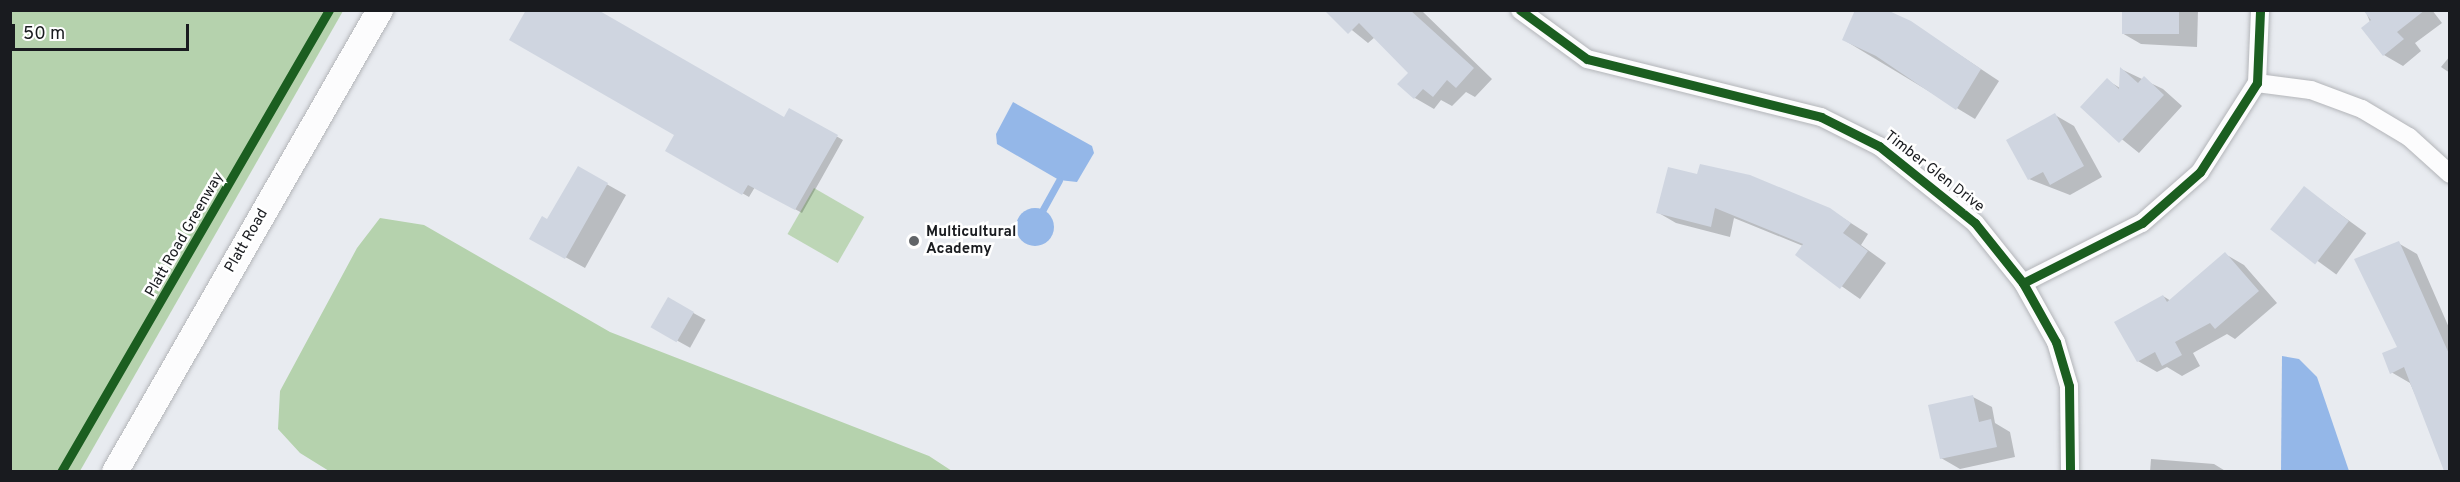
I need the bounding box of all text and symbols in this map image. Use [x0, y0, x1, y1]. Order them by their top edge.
scale bar [15, 12, 192, 50]
text: 50 m [23, 23, 65, 46]
street label: Timber Glen Drive [1881, 128, 1987, 216]
street label: Platt Road Greenway [142, 169, 228, 301]
street label: Platt Road [222, 206, 272, 276]
place label: Multicultural Academy [926, 223, 1016, 258]
marker: Multicultural Academy [907, 234, 921, 248]

